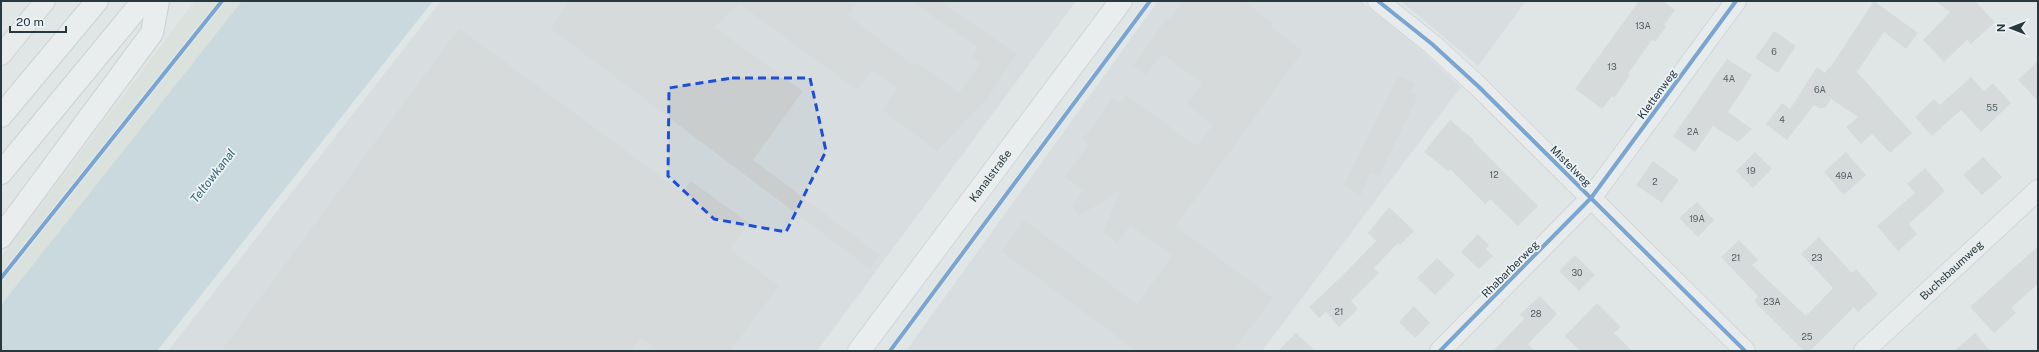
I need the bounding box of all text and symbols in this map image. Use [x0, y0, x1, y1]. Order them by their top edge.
scale bar [10, 8, 66, 34]
north arrow [1991, 8, 2031, 48]
text: 20 m [16, 15, 44, 29]
house number: 13A [1635, 20, 1651, 31]
text: N [1995, 24, 2007, 32]
house number: 6 [1771, 46, 1777, 57]
house number: 13 [1607, 61, 1617, 72]
street label: Klettenweg [1635, 67, 1679, 121]
house number: 4A [1723, 73, 1736, 84]
house number: 6A [1814, 84, 1827, 95]
house number: 55 [1986, 102, 1998, 113]
house number: 4 [1779, 114, 1785, 125]
house number: 2A [1687, 126, 1699, 137]
street label: Mistelweg [1548, 143, 1594, 189]
water label: Teltowkanal [188, 146, 238, 206]
street label: Kanalstraße [967, 147, 1014, 204]
house number: 19 [1746, 165, 1756, 176]
house number: 12 [1489, 169, 1499, 180]
house number: 49A [1835, 170, 1853, 181]
house number: 2 [1652, 176, 1658, 187]
house number: 19A [1689, 213, 1705, 224]
street label: Rhabarberweg [1479, 238, 1541, 300]
street label: Buchsbaumweg [1917, 238, 1985, 302]
house number: 21 [1731, 252, 1741, 263]
house number: 23 [1811, 252, 1823, 263]
house number: 30 [1571, 267, 1583, 278]
house number: 23A [1763, 296, 1781, 307]
house number: 21 [1334, 306, 1344, 317]
house number: 28 [1530, 308, 1542, 319]
house number: 25 [1801, 331, 1813, 342]

